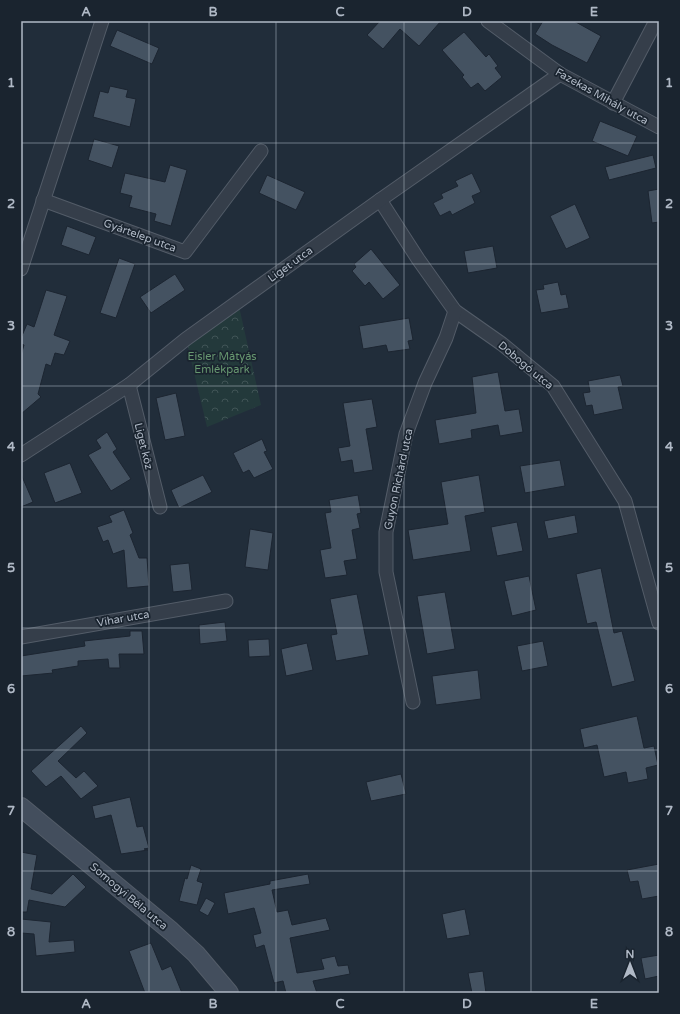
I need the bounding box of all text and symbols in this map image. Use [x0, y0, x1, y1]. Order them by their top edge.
text: A [81, 4, 91, 20]
text: B [208, 4, 218, 20]
text: C [335, 4, 345, 20]
text: D [462, 4, 472, 20]
text: E [590, 4, 598, 20]
street label: Fazekas Mihály utca [553, 65, 651, 127]
text: 1 [7, 75, 15, 91]
text: 1 [665, 75, 673, 91]
text: 2 [7, 196, 15, 212]
text: 2 [665, 196, 673, 212]
street label: Gyártelep utca [102, 216, 178, 255]
street label: Liget utca [265, 244, 315, 285]
text: 3 [7, 318, 15, 334]
text: 3 [665, 318, 673, 334]
street label: Dobogó utca [496, 339, 556, 392]
park label: Eisler Mátyás Emlékpark [187, 350, 257, 376]
street label: Liget köz [131, 422, 156, 471]
street label: Guyon Richárd utca [381, 427, 416, 531]
text: 4 [7, 439, 16, 455]
text: 4 [665, 439, 674, 455]
text: 5 [7, 560, 15, 576]
text: 5 [665, 560, 673, 576]
street label: Vihar utca [96, 607, 150, 630]
text: 6 [7, 681, 15, 697]
text: 6 [665, 681, 673, 697]
text: 7 [7, 803, 15, 819]
text: 7 [665, 803, 673, 819]
street label: Somogyi Béla utca [87, 860, 170, 933]
text: 8 [7, 924, 15, 940]
text: 8 [665, 924, 673, 940]
north arrow [610, 944, 650, 984]
text: N [626, 948, 634, 961]
text: A [81, 996, 91, 1012]
text: B [208, 996, 218, 1012]
text: C [335, 996, 345, 1012]
text: D [462, 996, 472, 1012]
text: E [590, 996, 598, 1012]

